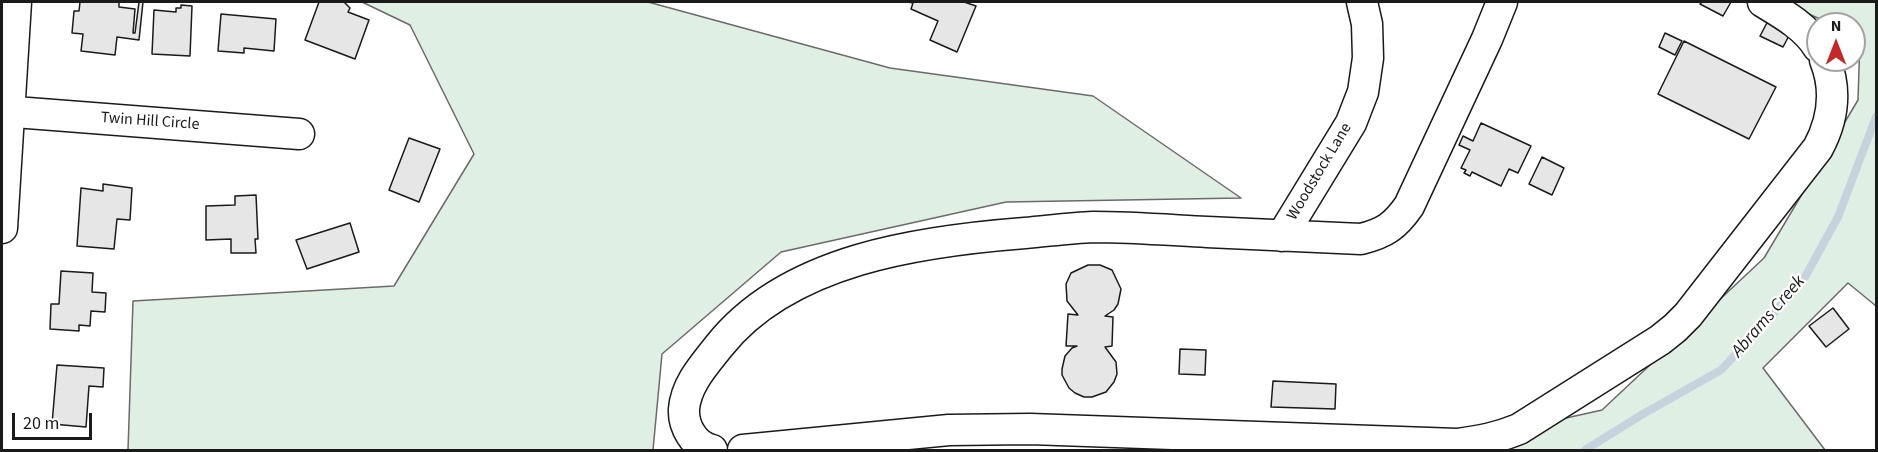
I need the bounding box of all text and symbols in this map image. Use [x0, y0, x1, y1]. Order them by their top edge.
north arrow [1806, 12, 1866, 72]
text: N [1831, 15, 1841, 37]
street label: Twin Hill Circle [100, 109, 200, 135]
street label: Woodstock Lane [1283, 120, 1357, 224]
water label: Abrams Creek [1728, 272, 1810, 362]
scale bar [15, 401, 94, 439]
text: 20 m [23, 411, 59, 436]

